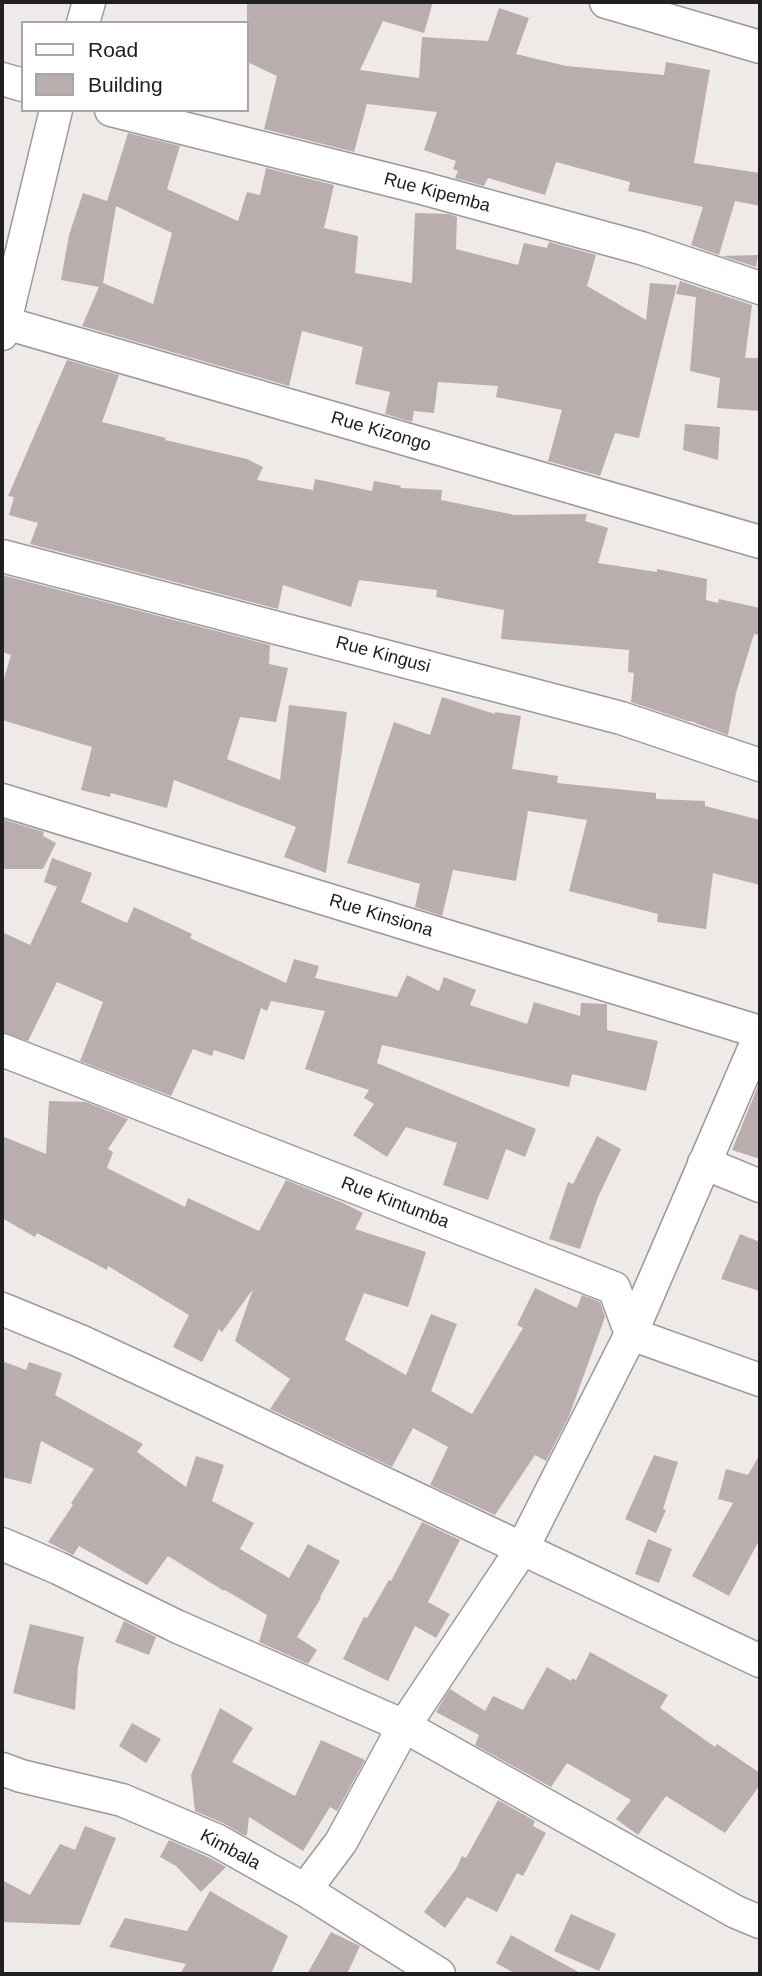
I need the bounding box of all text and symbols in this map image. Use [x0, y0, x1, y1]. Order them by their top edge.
legend [21, 21, 248, 112]
text: Road [88, 38, 138, 61]
text: Building [88, 73, 163, 96]
street label: Rue Kipemba [382, 168, 492, 218]
street label: Rue Kizongo [328, 407, 434, 457]
street label: Rue Kingusi [333, 632, 433, 678]
street label: Rue Kinsiona [327, 890, 435, 942]
street label: Rue Kintumba [338, 1172, 452, 1234]
street label: Kimbala [196, 1825, 264, 1875]

